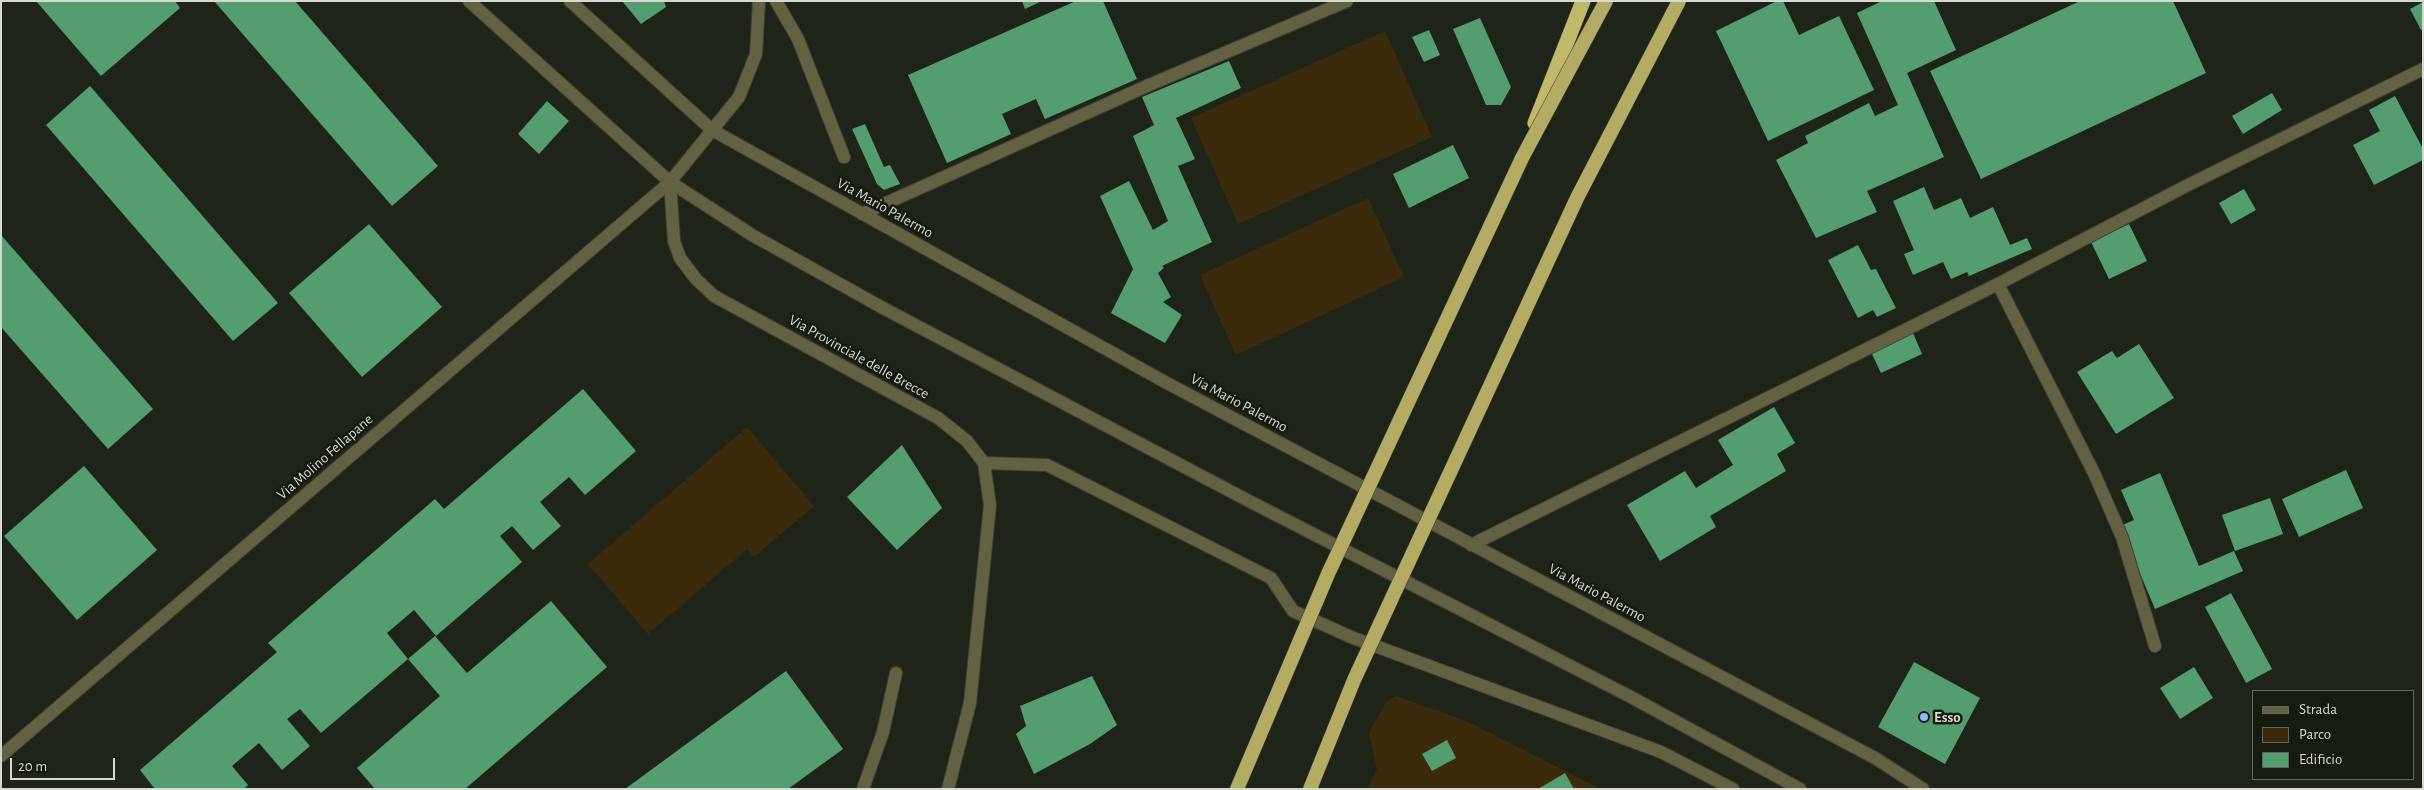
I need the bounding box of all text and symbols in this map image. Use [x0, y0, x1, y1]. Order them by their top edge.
street label: Via Mario Palermo [834, 174, 936, 242]
street label: Via Provinciale delle Brecce [786, 311, 932, 403]
street label: Via Mario Palermo [1187, 370, 1291, 436]
street label: Via Molino Fellapane [273, 410, 377, 504]
street label: Via Mario Palermo [1545, 560, 1649, 626]
legend [2252, 690, 2414, 780]
text: Strada [2299, 702, 2337, 717]
place label: Esso [1934, 708, 1961, 726]
marker: Esso [1918, 711, 1930, 723]
text: Parco [2299, 727, 2331, 742]
scale bar [12, 748, 118, 780]
text: Edificio [2299, 752, 2342, 767]
text: 20 m [18, 759, 47, 774]

